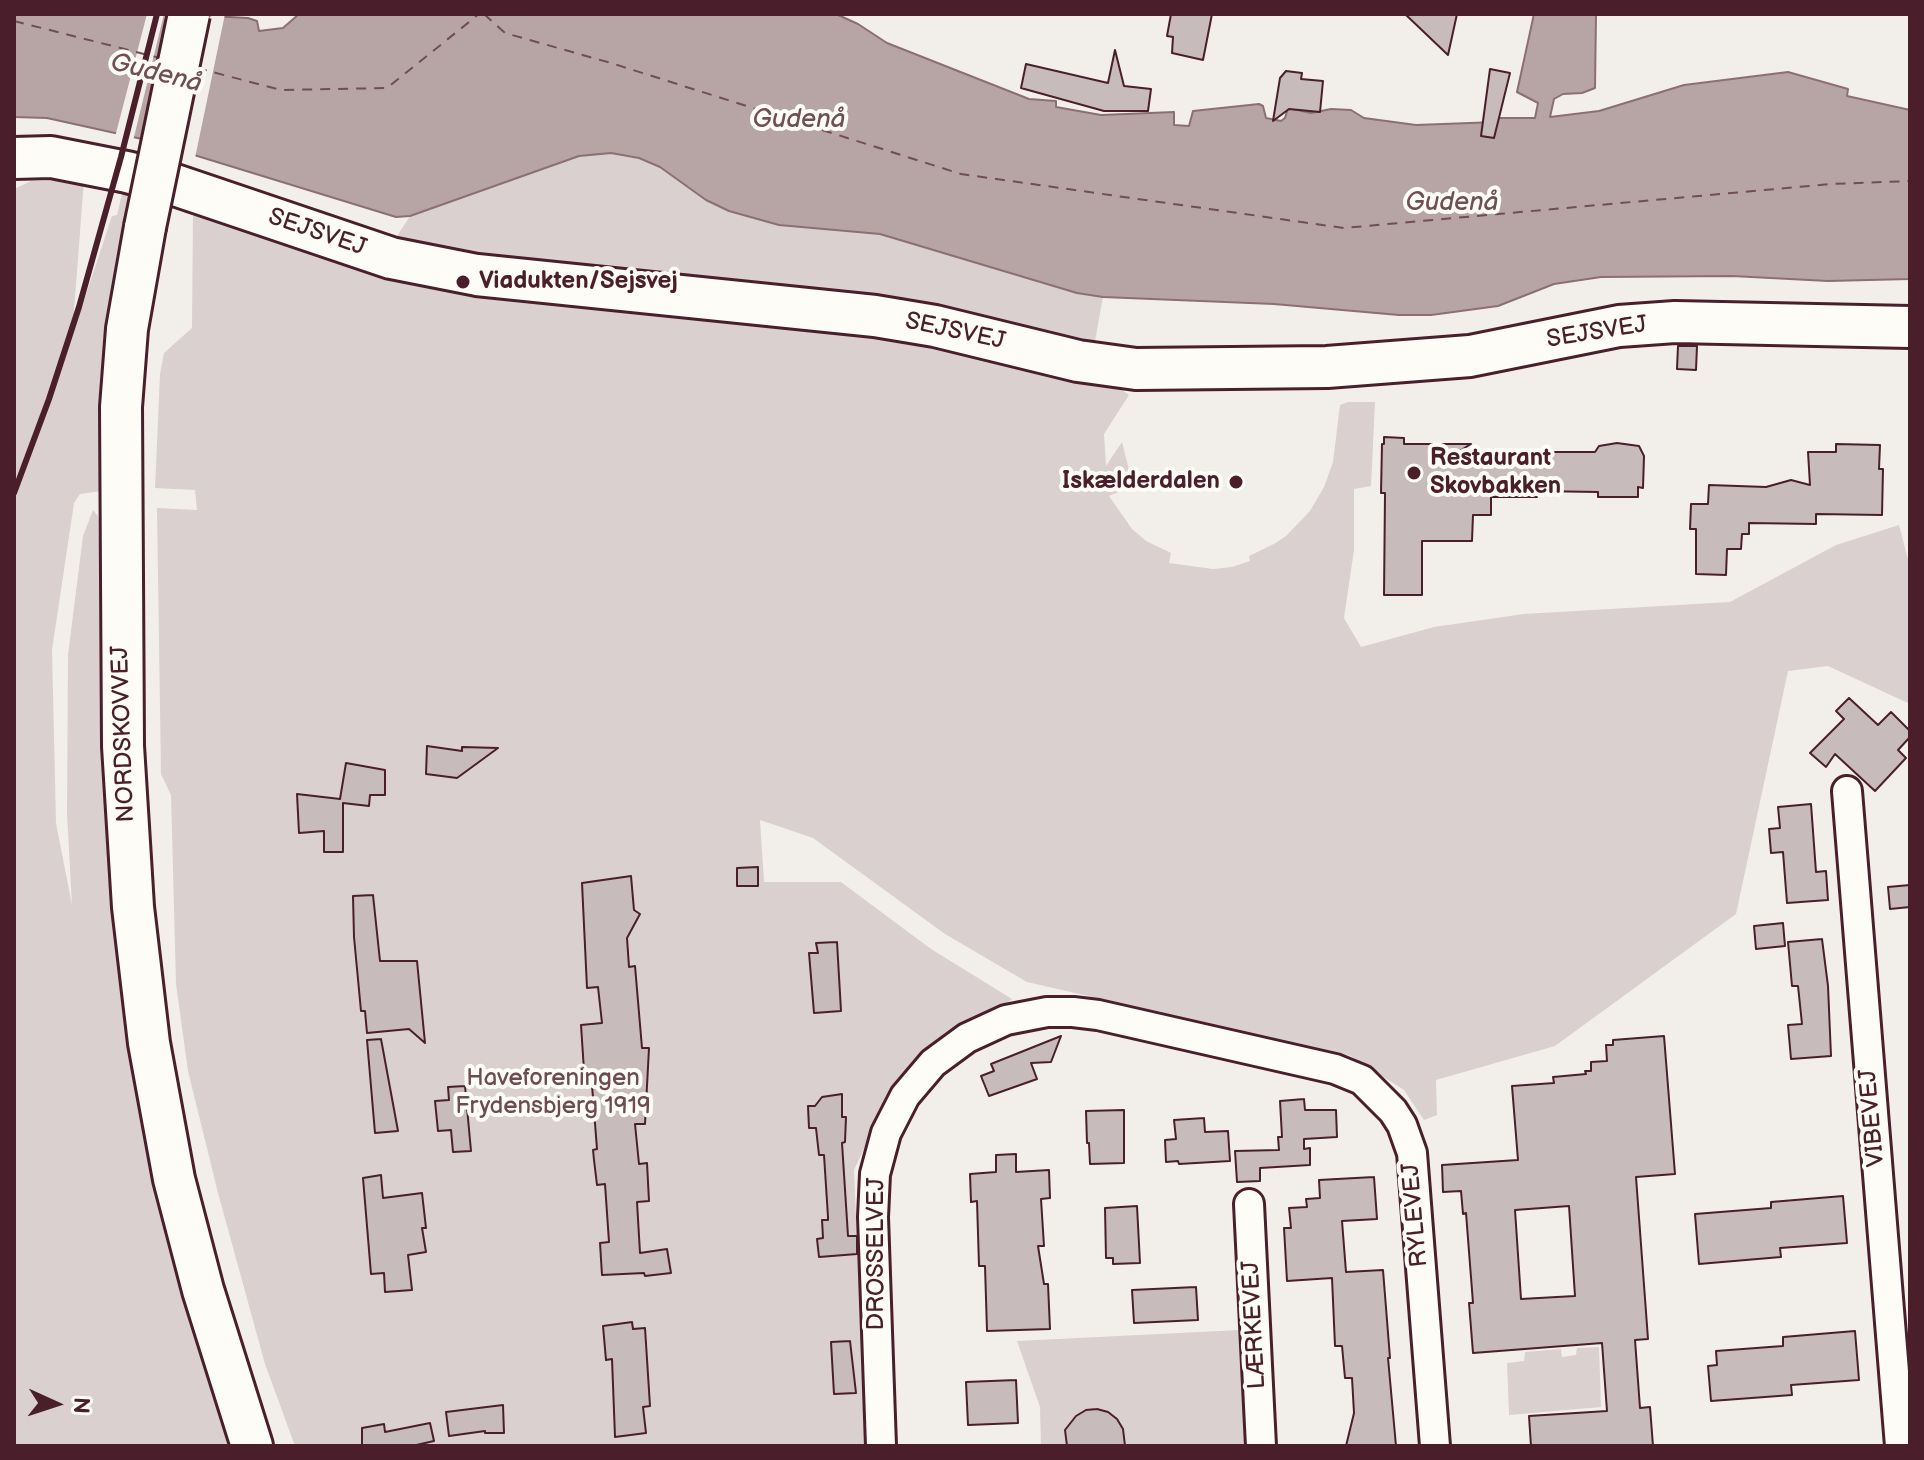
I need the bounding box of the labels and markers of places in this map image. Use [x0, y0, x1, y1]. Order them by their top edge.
place label: Viadukten/Sejsvej [479, 268, 678, 296]
marker: Viadukten/Sejsvej [454, 273, 472, 291]
place label: Restaurant Skovbakken [1430, 445, 1561, 501]
marker: Restaurant Skovbakken [1405, 464, 1423, 482]
place label: Iskælderdalen [1062, 468, 1220, 496]
marker: Iskælderdalen [1227, 473, 1245, 491]

